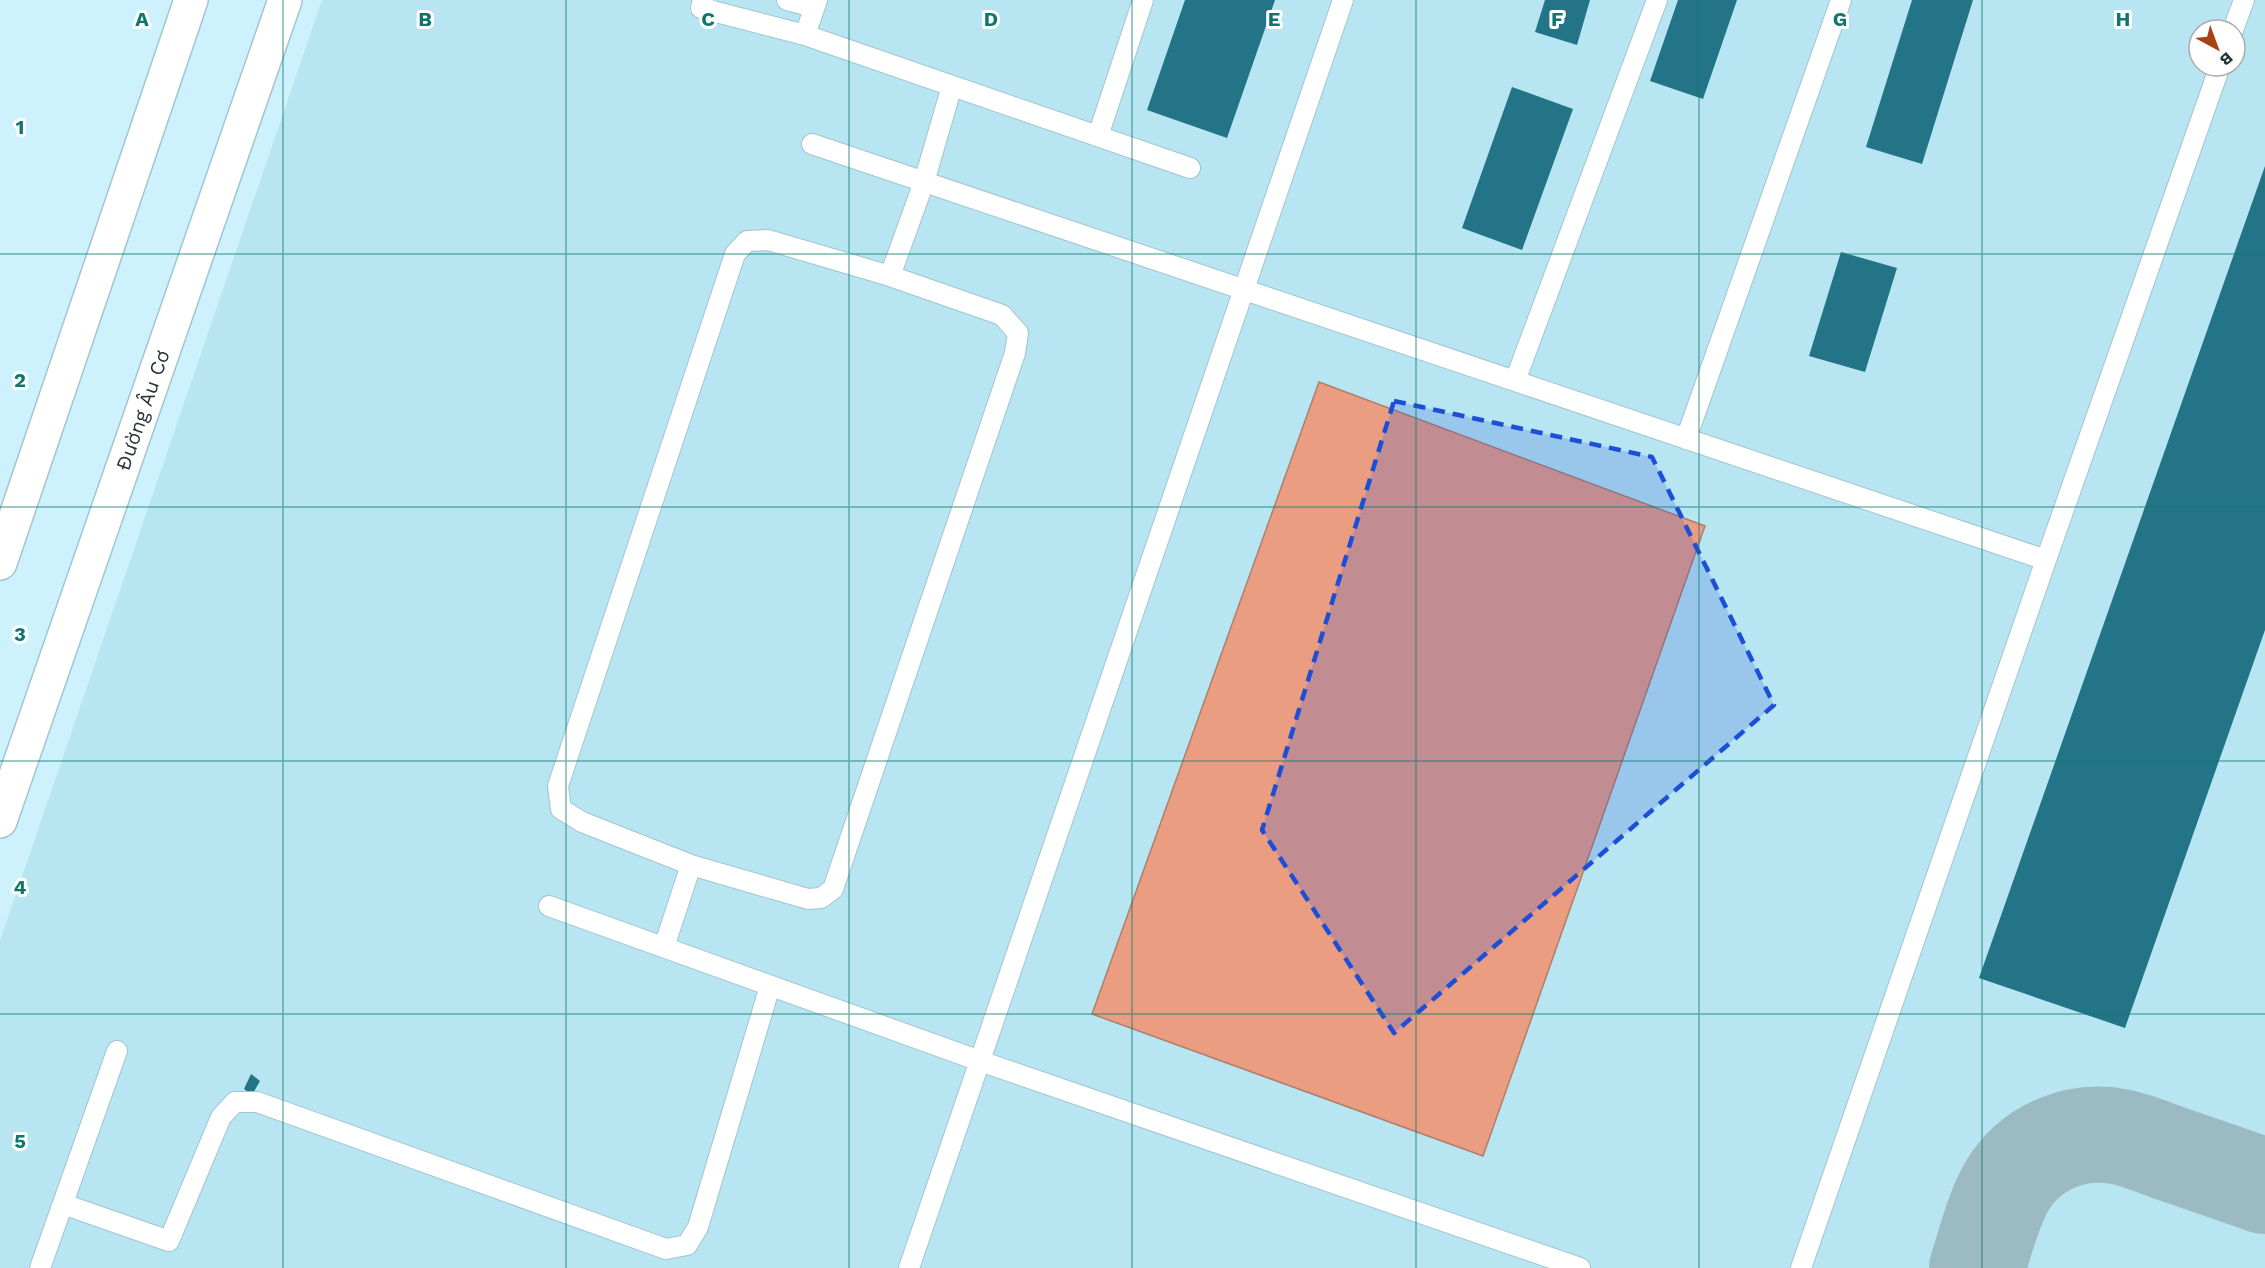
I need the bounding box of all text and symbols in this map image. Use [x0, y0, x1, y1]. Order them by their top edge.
text: A [135, 7, 149, 31]
text: B [418, 7, 432, 31]
text: C [701, 7, 715, 31]
text: D [984, 7, 998, 31]
text: E [1268, 7, 1280, 31]
text: F [1551, 7, 1563, 31]
text: G [1833, 7, 1847, 31]
text: H [2116, 7, 2130, 31]
north arrow [2187, 18, 2247, 78]
text: B [2216, 48, 2237, 70]
text: 1 [16, 115, 24, 139]
street label: Đường Âu Cơ [111, 347, 175, 474]
text: 2 [14, 368, 26, 392]
text: 3 [14, 622, 26, 646]
text: 4 [14, 875, 27, 899]
text: 5 [14, 1129, 26, 1153]

